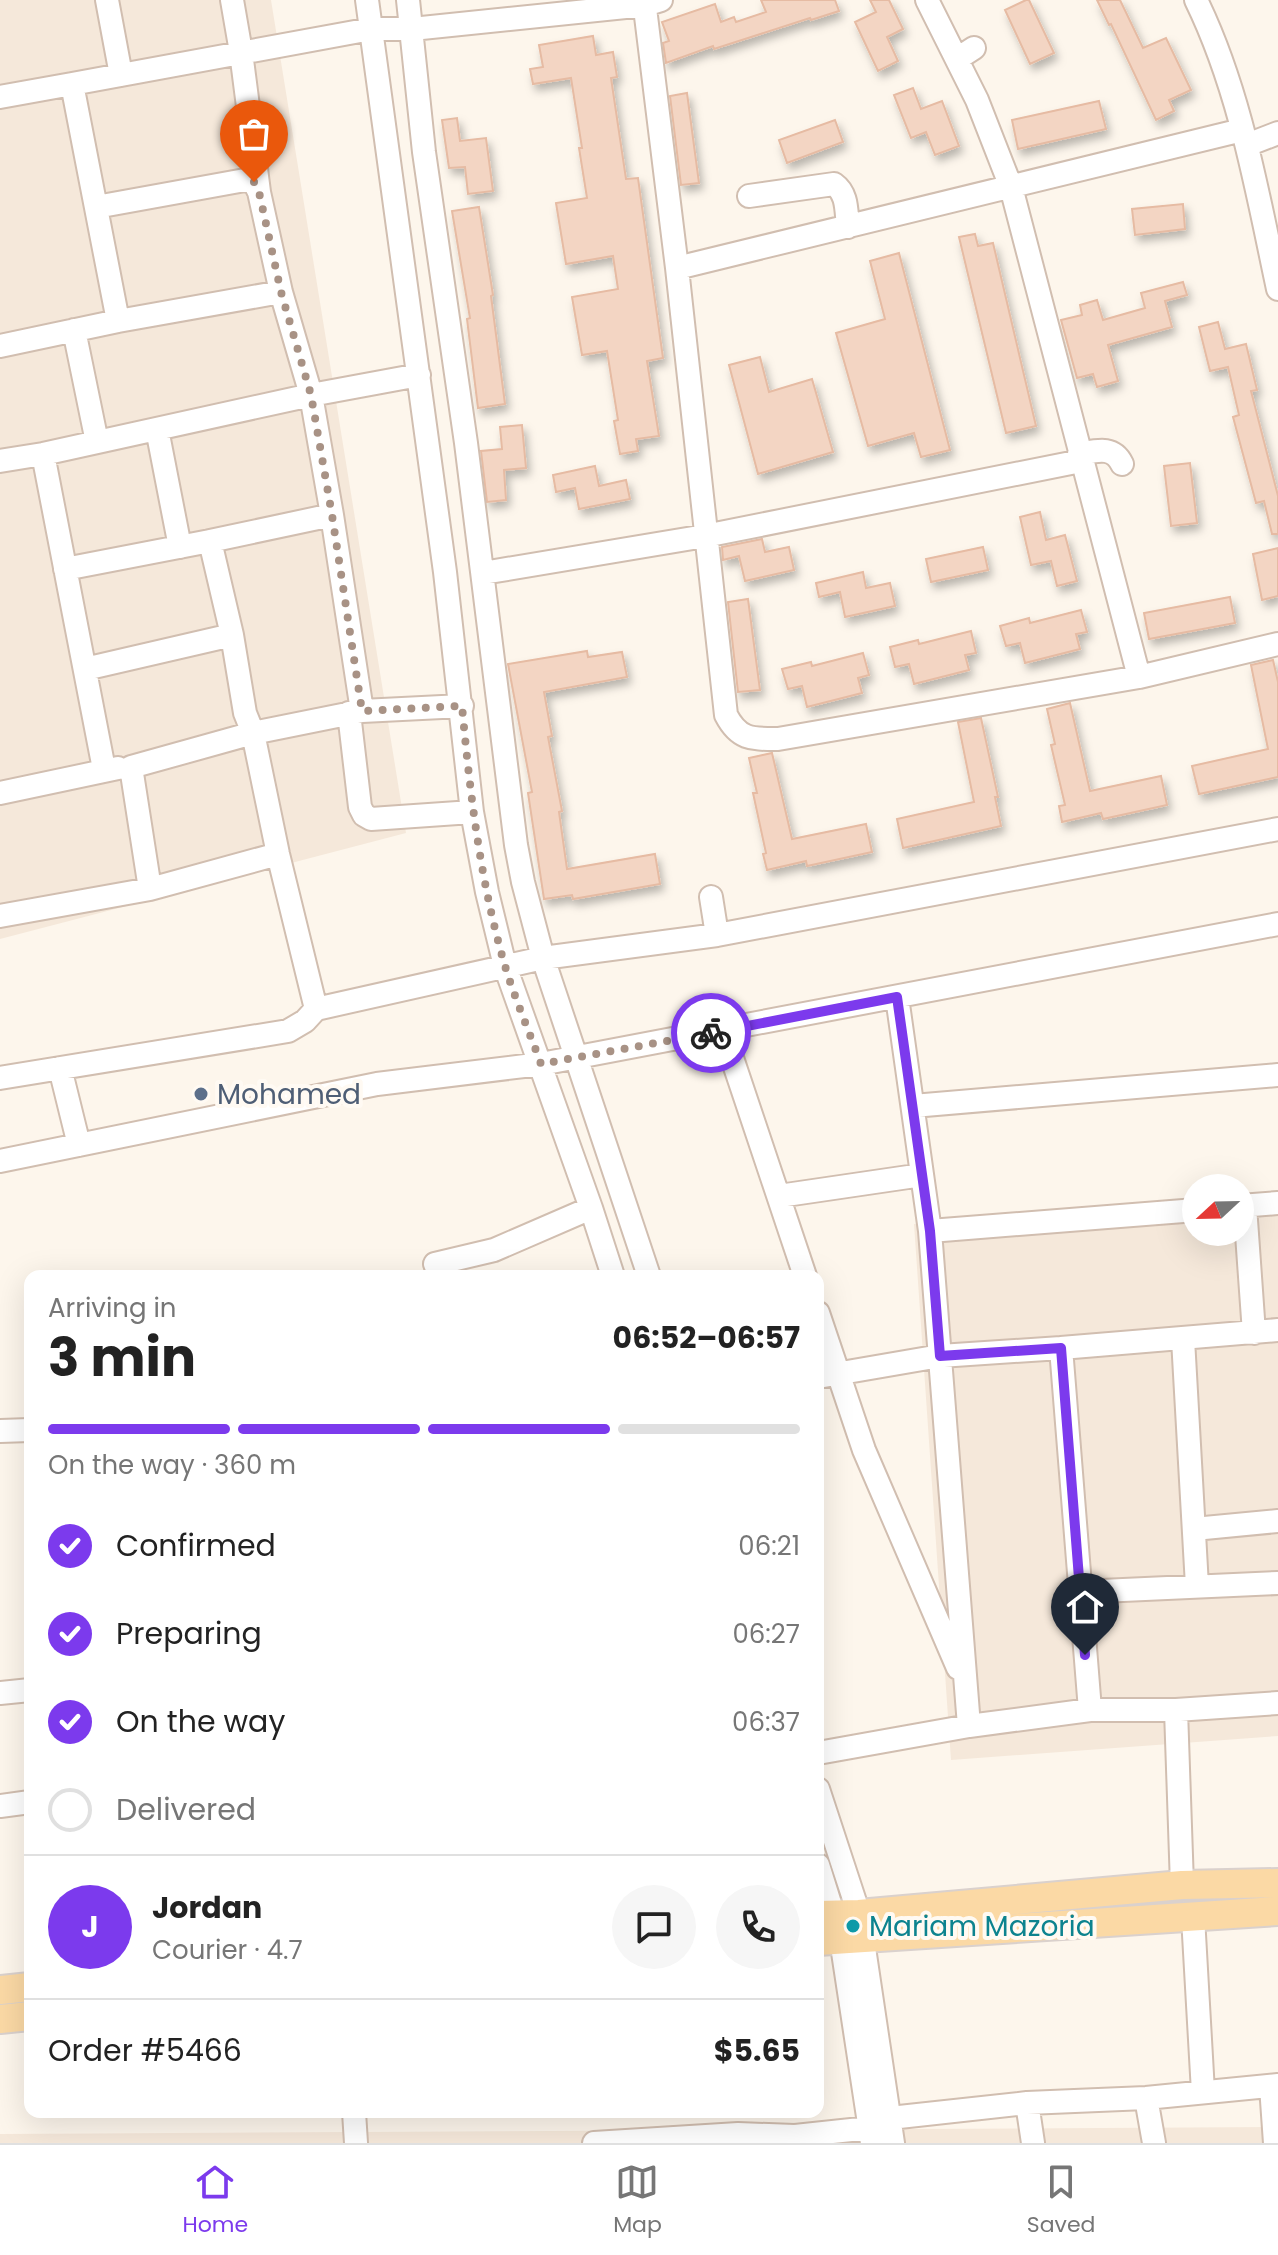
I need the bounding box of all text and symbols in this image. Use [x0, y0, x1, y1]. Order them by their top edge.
pin [220, 100, 288, 182]
icon: bag [232, 112, 276, 156]
courier [671, 993, 751, 1073]
icon: bike [689, 1011, 733, 1055]
place label: Mohamed [217, 1075, 361, 1114]
marker: Mohamed [192, 1085, 210, 1103]
north arrow [1182, 1174, 1254, 1246]
map controls [1182, 1174, 1254, 1246]
text: Arriving in [48, 1290, 177, 1326]
text: 06:52–06:57 [613, 1316, 800, 1359]
text: 3 min [48, 1321, 196, 1394]
text: On the way · 360 m [48, 1447, 296, 1483]
icon: check [48, 1524, 92, 1568]
text: Confirmed [116, 1524, 276, 1567]
text: 06:21 [738, 1528, 800, 1564]
pin [1051, 1573, 1119, 1655]
icon: home [1063, 1585, 1107, 1629]
icon: check [48, 1612, 92, 1656]
text: Preparing [116, 1612, 262, 1655]
text: 06:27 [732, 1616, 800, 1652]
icon: check [48, 1700, 92, 1744]
text: On the way [116, 1700, 285, 1743]
text: 06:37 [732, 1704, 800, 1740]
text: Delivered [116, 1788, 256, 1831]
button: chat [612, 1885, 696, 1969]
button: phone [716, 1885, 800, 1969]
text: Jordan [152, 1886, 262, 1929]
text: J [81, 1905, 99, 1948]
place label: Mariam Mazoria [869, 1907, 1095, 1946]
marker: Mariam Mazoria [844, 1917, 862, 1935]
text: Courier · 4.7 [152, 1932, 303, 1968]
text: Order #5466 [48, 2029, 242, 2072]
text: $5.65 [714, 2029, 800, 2072]
tab: Home [183, 2160, 248, 2241]
tab: Map [613, 2160, 662, 2241]
tab: Saved [1027, 2160, 1095, 2241]

